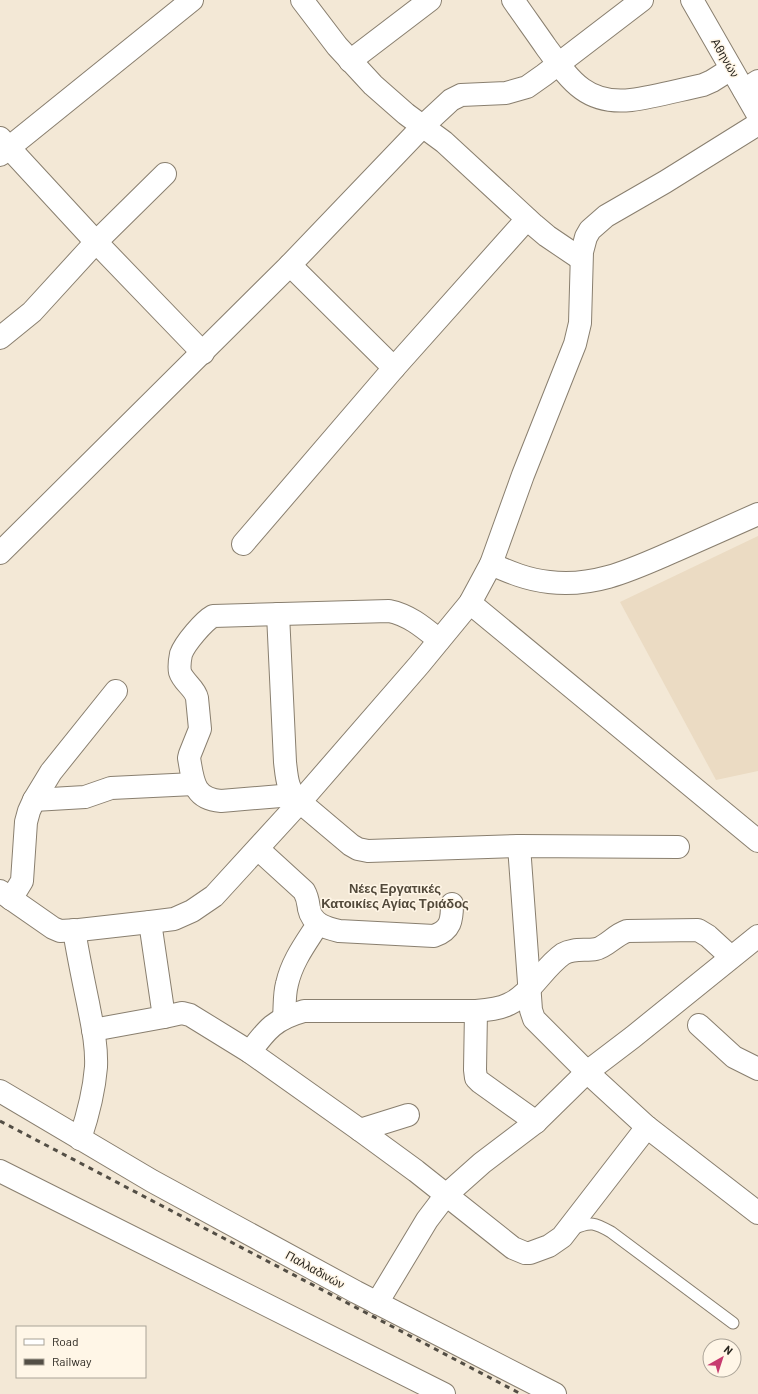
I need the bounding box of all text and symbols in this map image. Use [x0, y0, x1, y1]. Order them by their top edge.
street label: Αθηνών [708, 35, 743, 80]
district label: Νέες Εργατικές Κατοικίες Αγίας Τριάδος [321, 880, 469, 911]
street label: Παλλαδινών [284, 1247, 347, 1291]
legend [16, 1326, 146, 1378]
text: Road [52, 1334, 79, 1348]
north arrow [702, 1338, 742, 1378]
text: N [722, 1342, 736, 1357]
text: Railway [52, 1354, 92, 1368]

